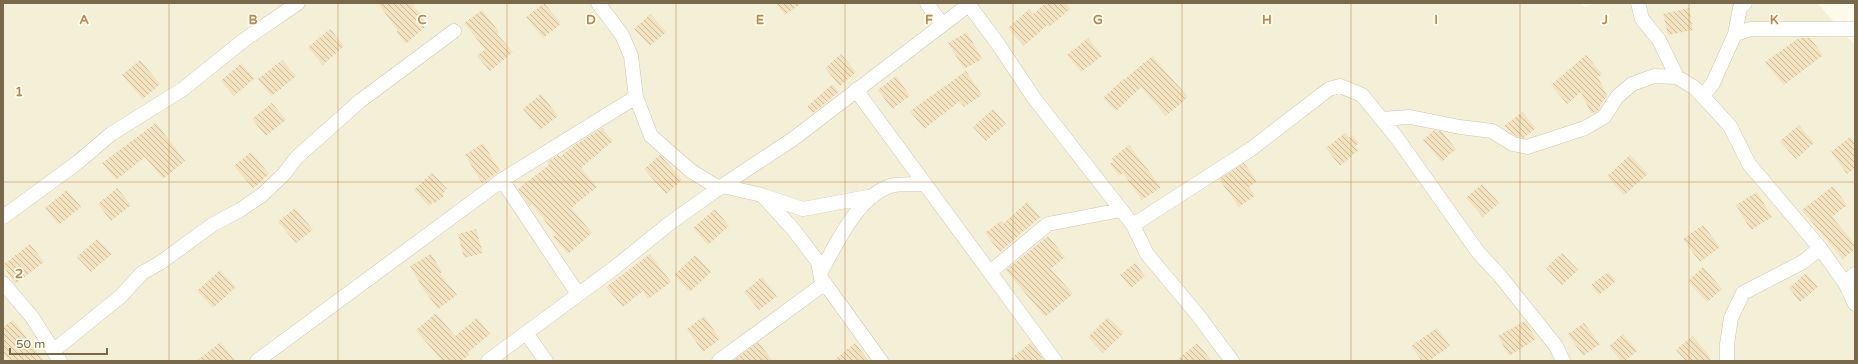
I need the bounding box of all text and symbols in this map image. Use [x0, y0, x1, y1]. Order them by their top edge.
text: A [79, 12, 89, 28]
text: B [248, 12, 258, 28]
text: C [417, 12, 427, 28]
text: D [586, 12, 596, 28]
text: E [756, 12, 764, 28]
text: F [925, 12, 933, 28]
text: G [1093, 12, 1103, 28]
text: H [1262, 12, 1272, 28]
text: I [1434, 12, 1438, 28]
text: J [1601, 12, 1608, 28]
text: K [1770, 12, 1779, 28]
text: 1 [15, 84, 23, 100]
text: 2 [15, 266, 23, 282]
scale bar [10, 330, 107, 356]
text: 50 m [16, 337, 45, 351]

